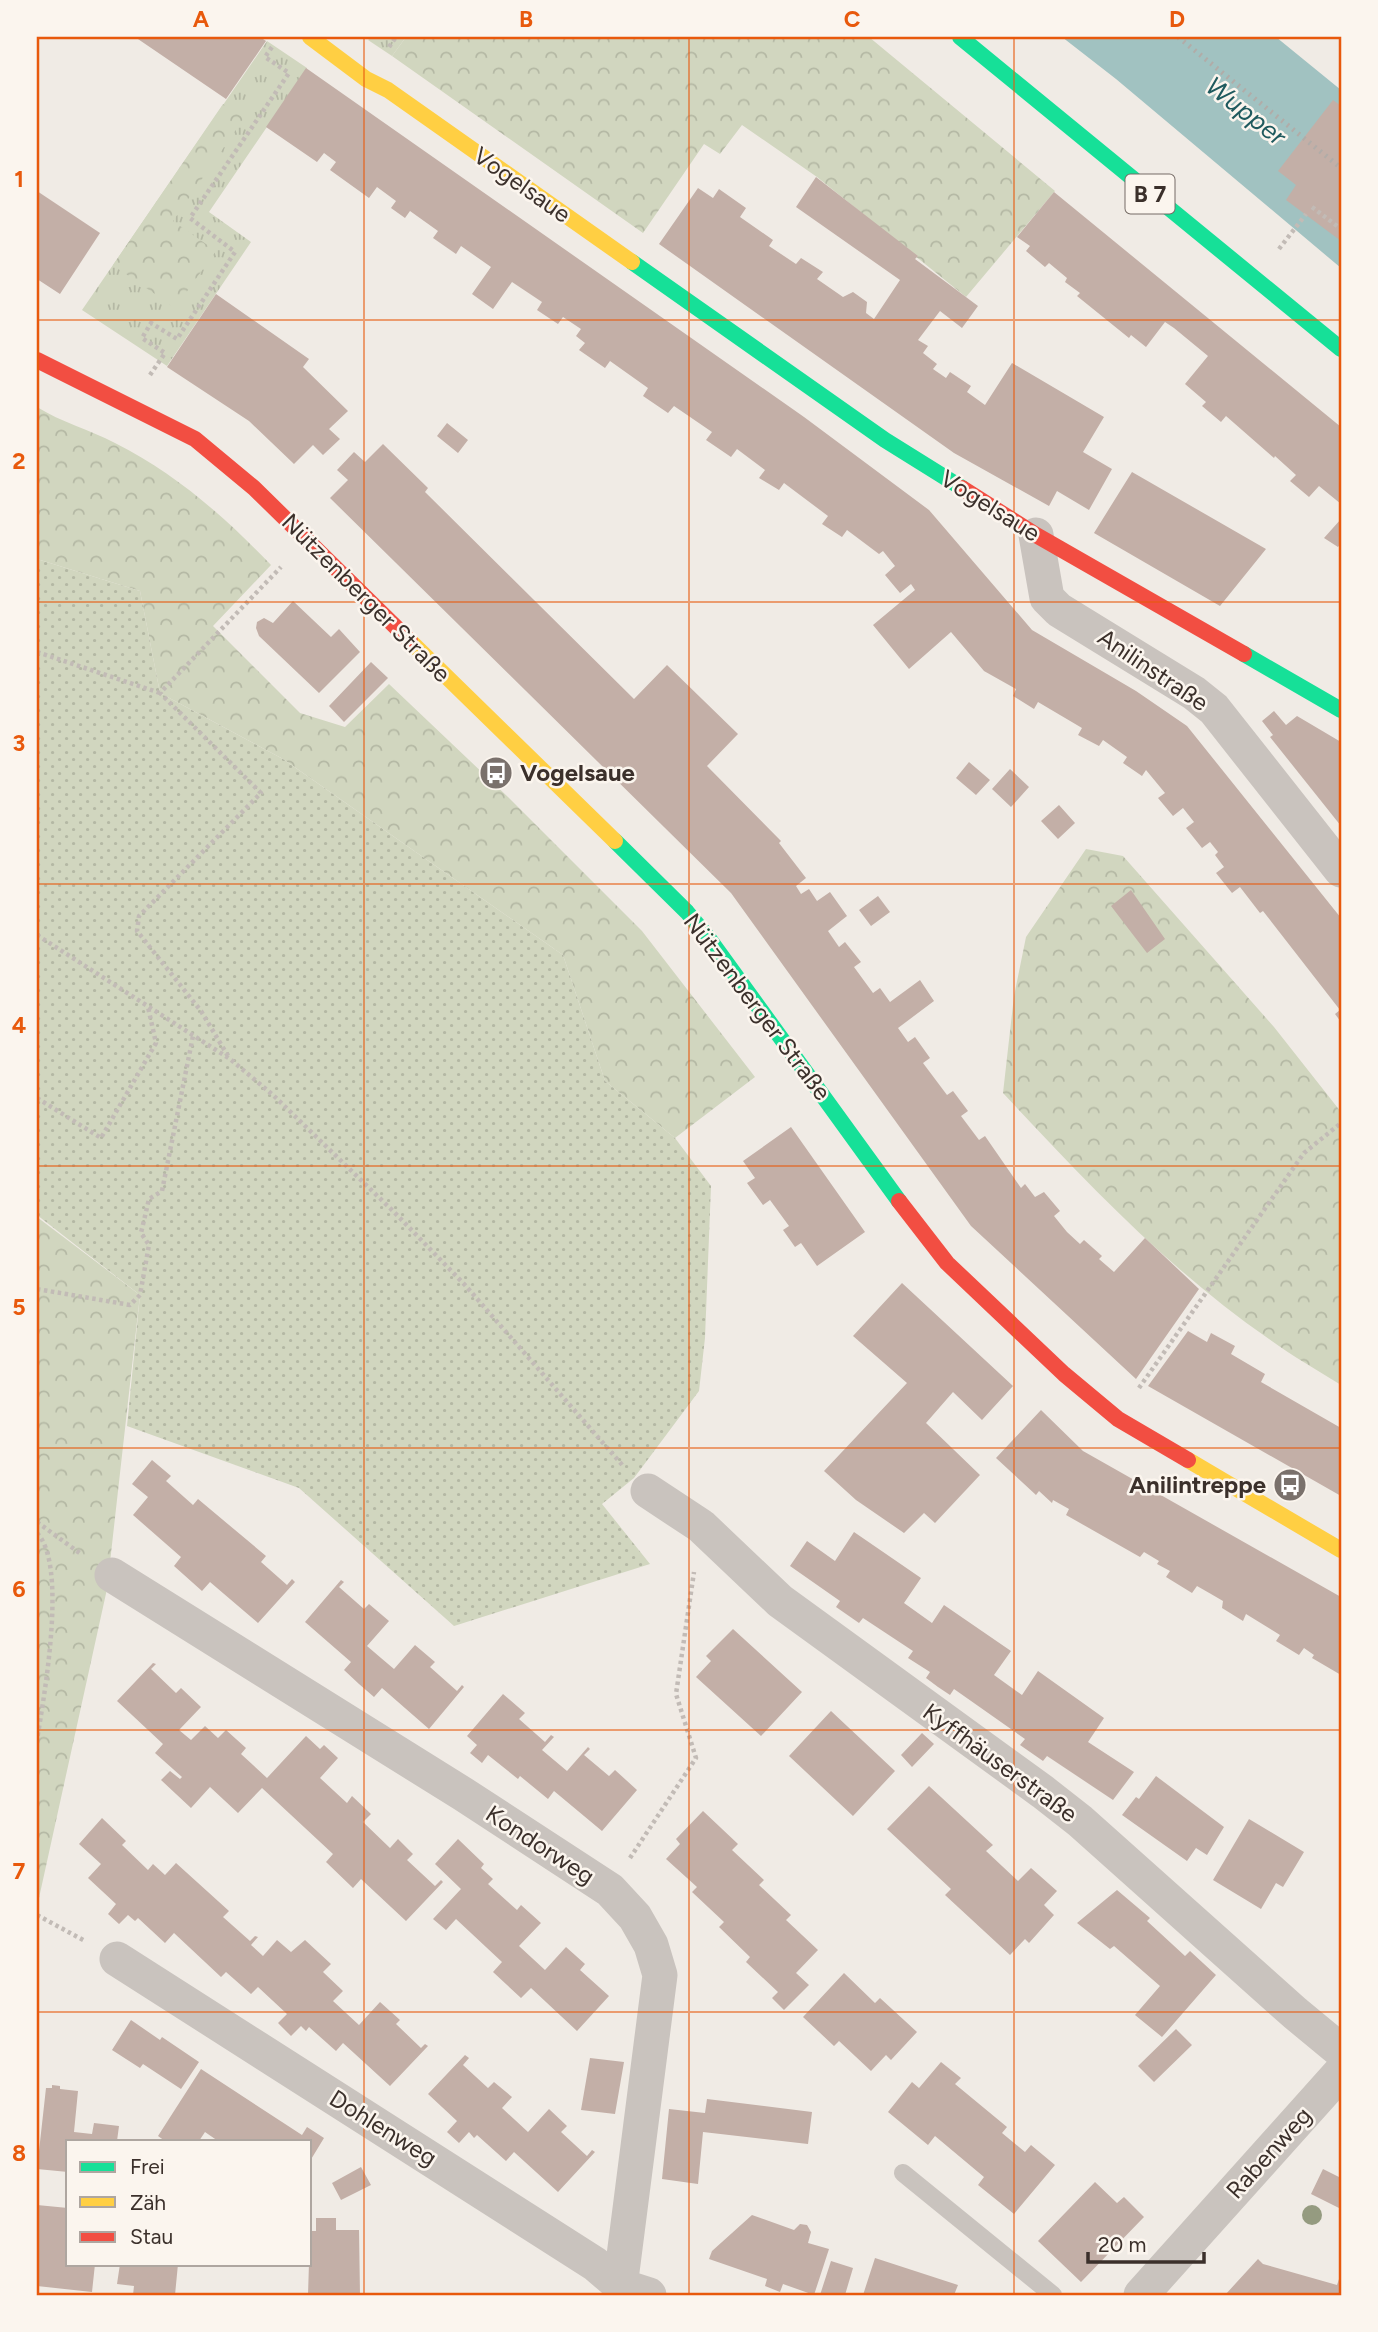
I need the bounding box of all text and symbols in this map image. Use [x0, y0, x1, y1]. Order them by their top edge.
text: A [193, 5, 210, 33]
text: B [519, 5, 533, 33]
text: C [844, 5, 861, 33]
text: D [1169, 5, 1185, 33]
water label: Wupper [1199, 70, 1293, 153]
street label: Vogelsaue [468, 141, 576, 229]
text: 1 [14, 165, 24, 193]
road number: B 7 [1126, 174, 1174, 214]
text: 2 [12, 447, 26, 475]
street label: Vogelsaue [935, 464, 1045, 548]
street label: Nützenberger Straße [276, 507, 457, 688]
street label: Anilinstraße [1093, 622, 1214, 717]
text: 3 [13, 729, 25, 757]
bus stop icon: Vogelsaue [477, 754, 515, 792]
place label: Vogelsaue [520, 758, 635, 787]
street label: Nützenberger Straße [678, 907, 837, 1106]
text: 4 [12, 1011, 26, 1039]
text: 5 [12, 1293, 26, 1321]
bus stop icon: Anilintreppe [1271, 1466, 1309, 1504]
place label: Anilintreppe [1129, 1470, 1266, 1499]
text: 6 [12, 1575, 26, 1603]
street label: Kyffhäuserstraße [918, 1697, 1083, 1828]
street label: Kondorweg [481, 1799, 600, 1890]
text: 7 [13, 1857, 26, 1885]
street label: Dohlenweg [324, 2083, 442, 2172]
street label: Rabenweg [1220, 2101, 1317, 2204]
text: 8 [12, 2139, 26, 2167]
legend [66, 2140, 312, 2266]
text: Frei [130, 2154, 165, 2179]
text: Zäh [130, 2190, 166, 2215]
scale bar [1088, 2220, 1203, 2264]
text: Stau [130, 2224, 173, 2249]
text: 20 m [1098, 2232, 1146, 2257]

